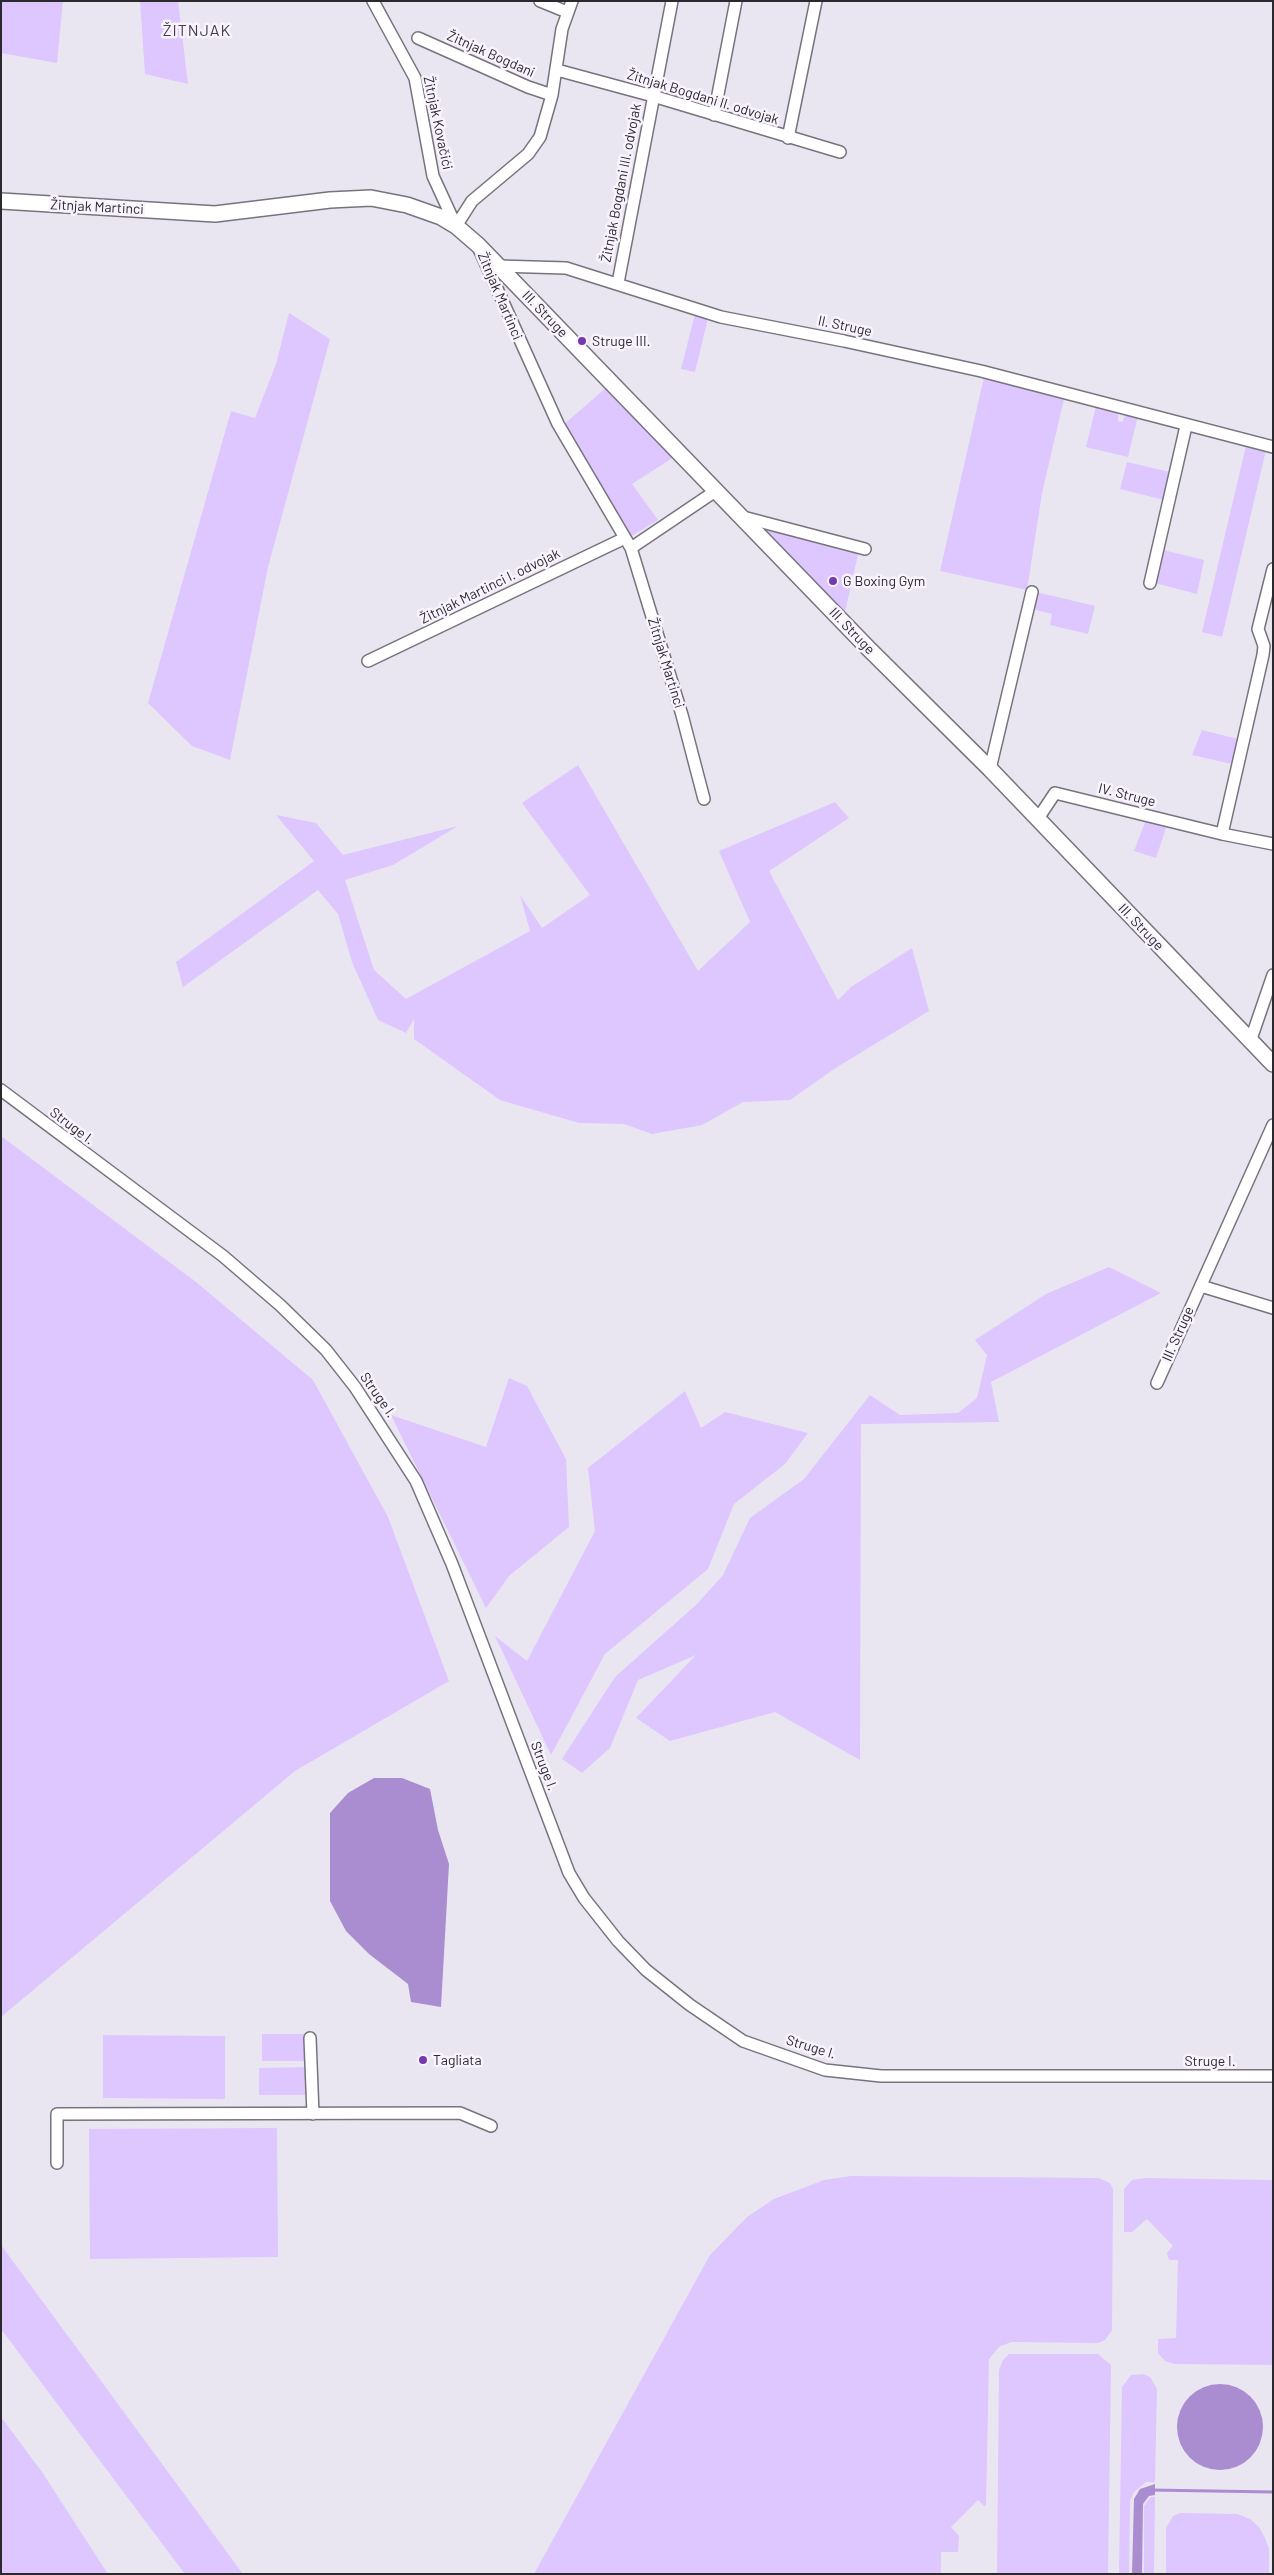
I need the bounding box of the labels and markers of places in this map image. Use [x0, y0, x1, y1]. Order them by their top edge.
place label: Struge III. [592, 333, 650, 349]
marker: Struge III. [576, 335, 588, 347]
place label: G Boxing Gym [843, 573, 925, 589]
marker: G Boxing Gym [827, 575, 839, 587]
place label: Tagliata [433, 2052, 482, 2068]
marker: Tagliata [417, 2054, 429, 2066]

